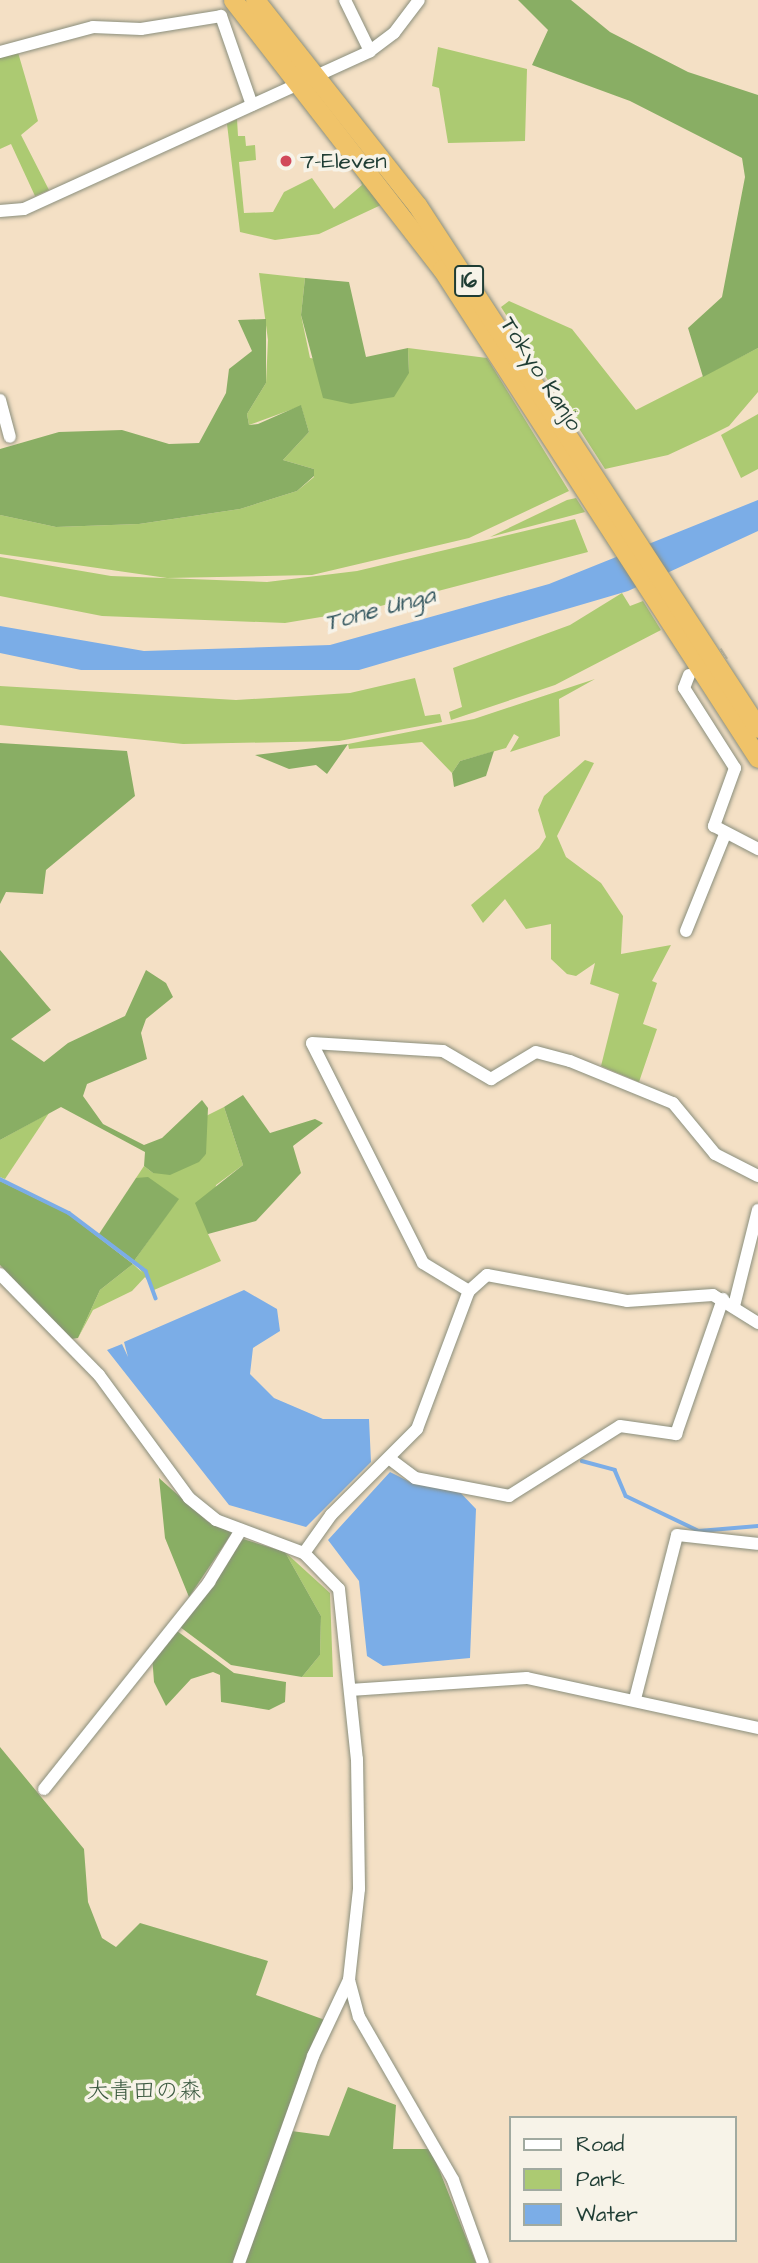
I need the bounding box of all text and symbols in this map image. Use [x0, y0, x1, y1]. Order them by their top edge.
place label: 7-Eleven [300, 147, 387, 175]
marker: 7-Eleven [278, 153, 294, 169]
road number: 16 [453, 264, 485, 298]
street label: Tokyo Kanjo [494, 312, 588, 436]
water label: Tone Unga [322, 581, 438, 639]
park label: 大青田の森 [87, 2077, 201, 2105]
legend [510, 2116, 737, 2242]
text: Road [576, 2130, 624, 2159]
text: Park [576, 2165, 625, 2194]
text: Water [576, 2200, 638, 2229]

